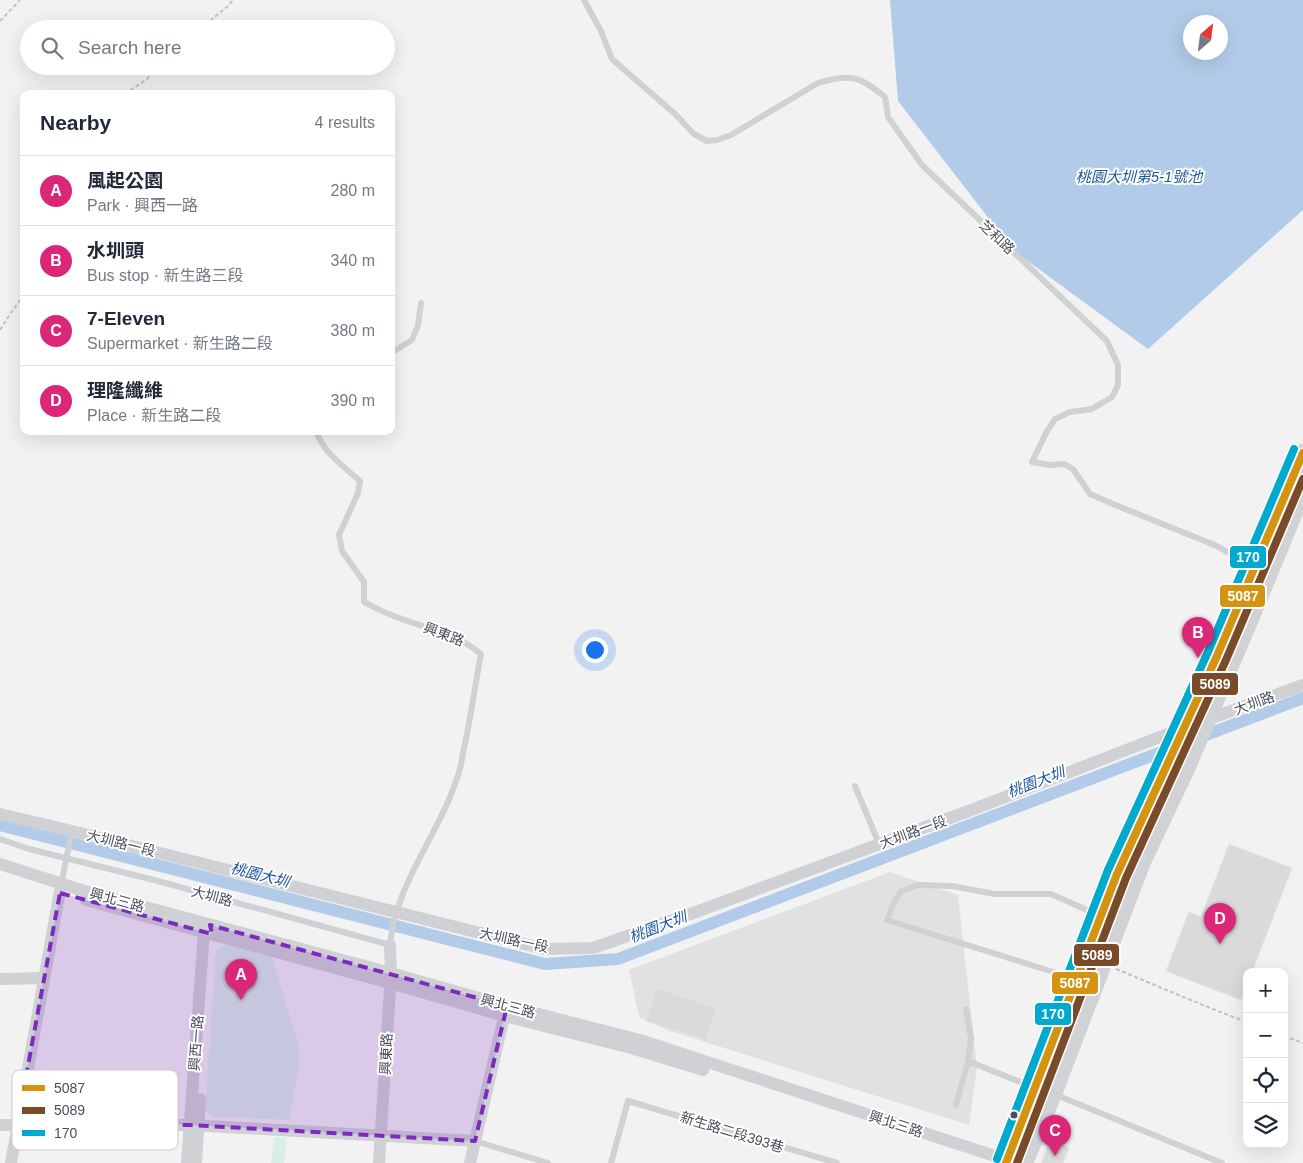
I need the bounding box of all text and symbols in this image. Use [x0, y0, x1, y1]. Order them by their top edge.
north arrow [1183, 15, 1228, 60]
search box [20, 20, 395, 75]
icon: search [38, 34, 66, 62]
text: Search here [78, 37, 182, 58]
text: Nearby [40, 111, 111, 134]
text: 4 results [315, 114, 375, 131]
water label: 桃園大圳第5-1號池 [1076, 168, 1204, 185]
text: 風起公園 [87, 170, 163, 191]
text: A [50, 182, 62, 199]
text: 280 m [331, 182, 375, 199]
text: Park · 興西一路 [87, 197, 198, 214]
street label: 芝和路 [976, 217, 1018, 257]
text: 水圳頭 [87, 240, 144, 261]
text: B [50, 252, 62, 269]
text: 340 m [331, 252, 375, 269]
text: Bus stop · 新生路三段 [87, 267, 243, 284]
text: 7-Eleven [87, 308, 165, 329]
text: C [50, 322, 62, 339]
text: 380 m [331, 322, 375, 339]
text: Supermarket · 新生路二段 [87, 335, 273, 352]
text: 理隆纖維 [87, 380, 163, 401]
text: D [50, 392, 62, 409]
text: 390 m [331, 392, 375, 409]
text: Place · 新生路二段 [87, 407, 221, 424]
line badge: 170 [1229, 545, 1267, 569]
text: 170 [1236, 549, 1260, 565]
line badge: 5087 [1219, 584, 1266, 608]
text: 5087 [1227, 588, 1259, 604]
pin: B [1182, 617, 1214, 658]
street label: 興東路 [422, 619, 466, 649]
your location [582, 637, 608, 663]
line badge: 5089 [1191, 672, 1239, 696]
text: 5089 [1199, 676, 1231, 692]
street label: 大圳路 [1232, 688, 1276, 718]
water label: 桃園大圳 [1005, 762, 1069, 800]
street label: 大圳路一段 [877, 813, 949, 851]
street label: 大圳路一段 [85, 827, 157, 859]
water label: 桃園大圳 [229, 859, 293, 891]
street label: 大圳路 [190, 883, 234, 909]
street label: 興北三路 [88, 885, 146, 915]
pin: D [1204, 903, 1236, 944]
water label: 桃園大圳 [627, 907, 691, 945]
street label: 大圳路一段 [478, 925, 550, 955]
line badge: 5089 [1073, 943, 1120, 967]
text: 5089 [1081, 947, 1113, 963]
pin: A [225, 959, 257, 1000]
map controls [1243, 968, 1288, 1148]
button: + [1243, 968, 1288, 1013]
line badge: 5087 [1051, 971, 1099, 995]
text: 5087 [1059, 975, 1091, 991]
street label: 興北三路 [479, 991, 537, 1021]
line badge: 170 [1034, 1002, 1072, 1026]
text: 170 [1041, 1006, 1065, 1022]
button: − [1243, 1013, 1288, 1058]
street label: 興西一路 [186, 1015, 206, 1071]
street label: 興東路 [377, 1033, 395, 1075]
button: locate [1243, 1058, 1288, 1103]
legend [12, 1070, 178, 1150]
text: 5087 [54, 1080, 85, 1096]
text: 5089 [54, 1102, 85, 1118]
button: layers [1243, 1103, 1288, 1148]
street label: 興北三路 [867, 1108, 925, 1140]
street label: 新生路二段393巷 [678, 1109, 786, 1155]
unlabelled marker [1009, 1110, 1019, 1120]
pin: C [1039, 1115, 1071, 1156]
text: 170 [54, 1125, 78, 1141]

